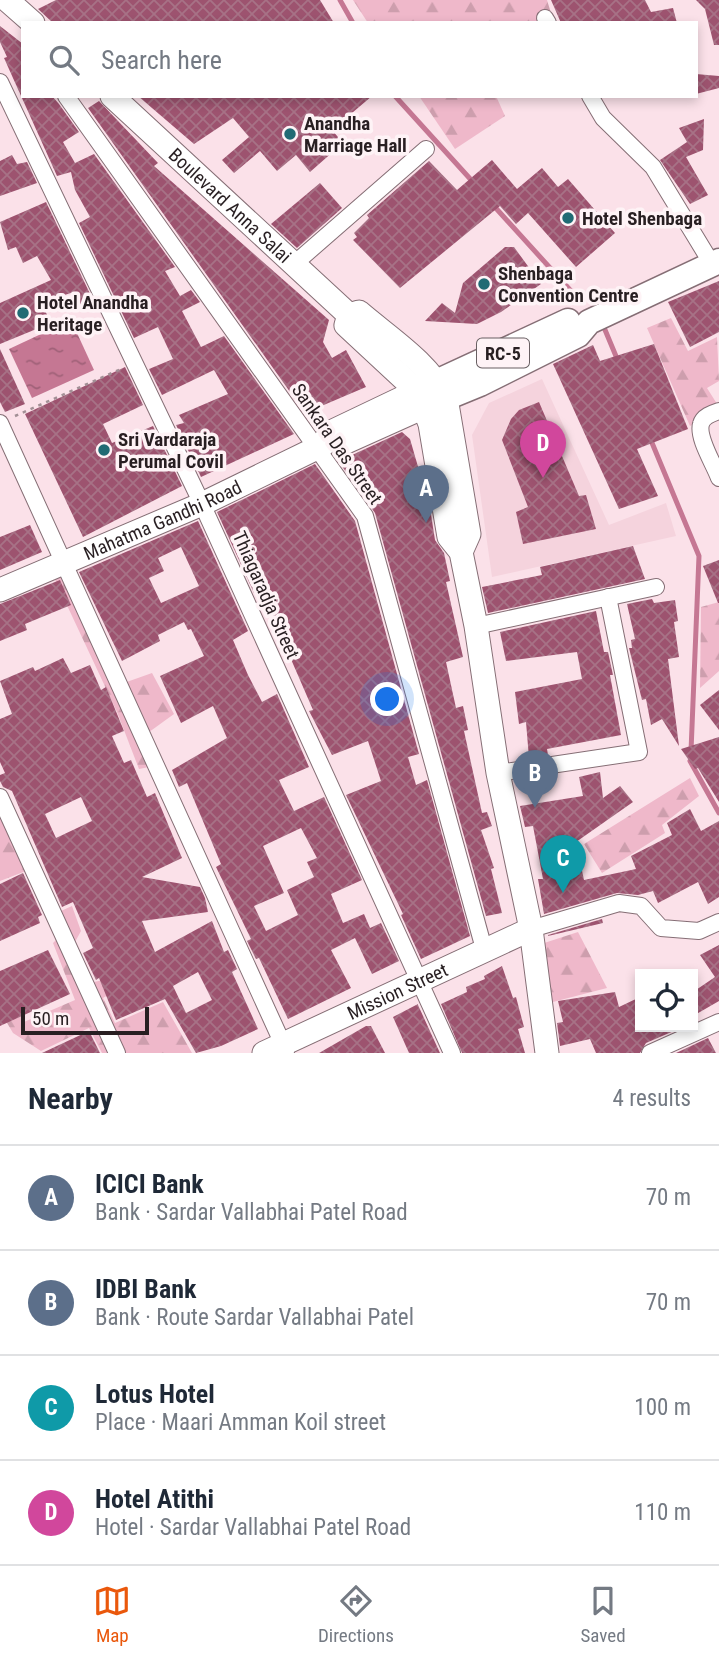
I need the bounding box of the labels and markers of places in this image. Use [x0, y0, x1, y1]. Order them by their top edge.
place label: Anandha Marriage Hall [304, 112, 407, 157]
marker: Anandha Marriage Hall [282, 126, 298, 142]
place label: Hotel Shenbaga [582, 207, 702, 230]
marker: Hotel Shenbaga [560, 210, 576, 226]
place label: Shenbaga Convention Centre [498, 262, 639, 307]
marker: Shenbaga Convention Centre [476, 276, 492, 292]
place label: Hotel Anandha Heritage [37, 291, 149, 336]
marker: Hotel Anandha Heritage [15, 305, 31, 321]
pin: D [520, 420, 566, 478]
place label: Sri Vardaraja Perumal Covil [118, 428, 224, 473]
marker: Sri Vardaraja Perumal Covil [96, 442, 112, 458]
pin: A [403, 465, 449, 523]
pin: B [512, 750, 558, 808]
pin: C [540, 835, 586, 893]

